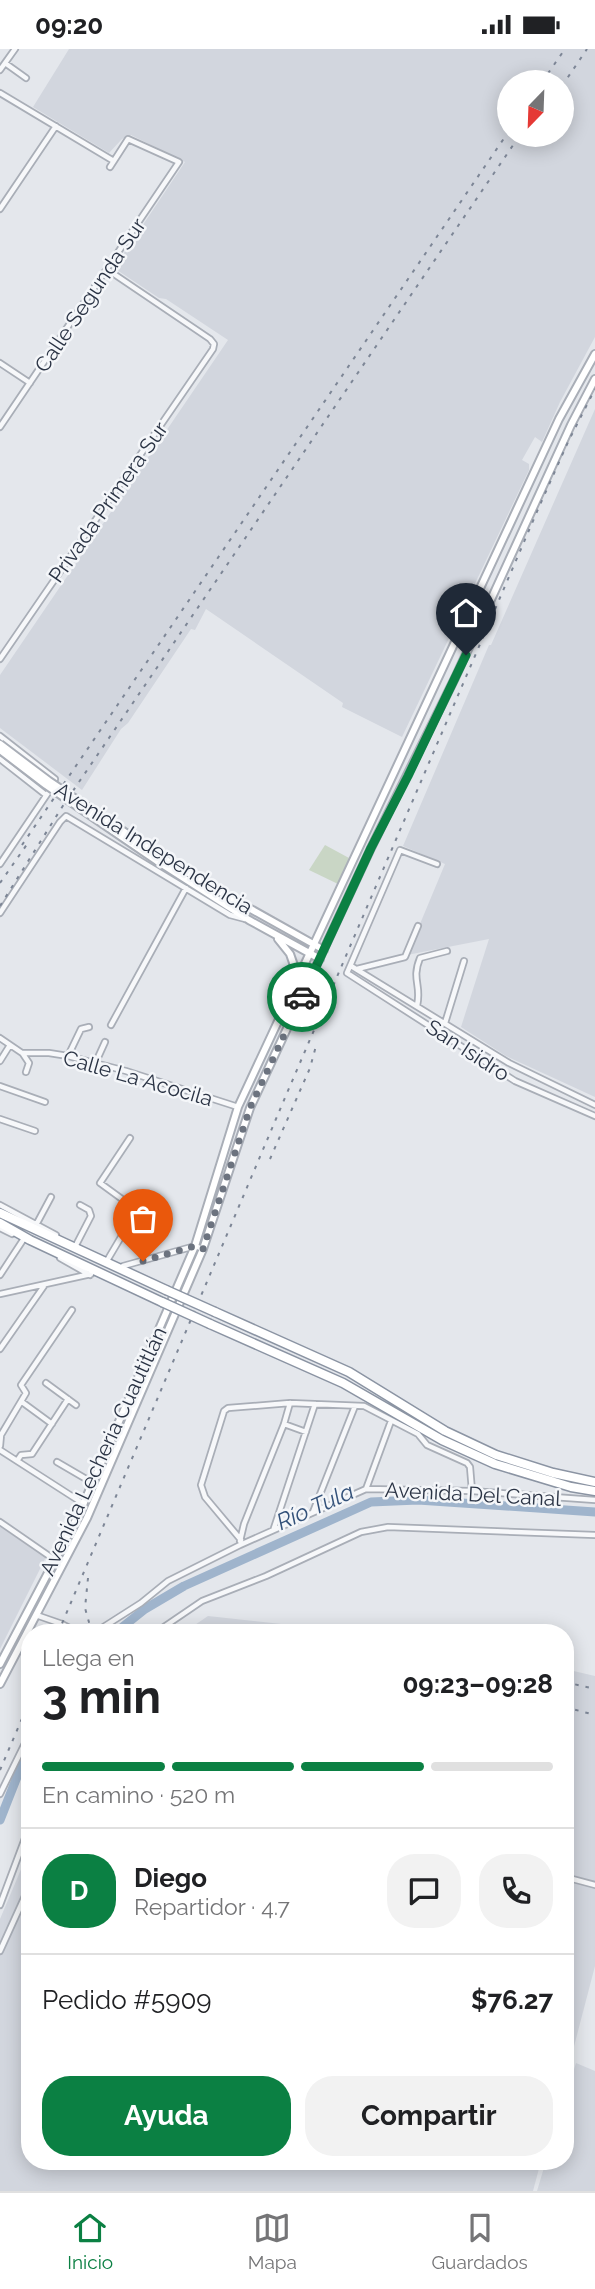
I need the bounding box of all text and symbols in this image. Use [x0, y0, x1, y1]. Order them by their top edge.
text: 09:20 [35, 10, 103, 40]
north arrow [497, 70, 574, 147]
map controls [497, 70, 574, 147]
street label: Calle Segunda Sur [29, 213, 151, 377]
street label: Privada Primera Sur [43, 416, 173, 587]
pin [436, 583, 496, 655]
icon: home [447, 594, 485, 632]
street label: Avenida Independencia [50, 777, 258, 919]
courier [267, 962, 337, 1032]
icon: car [283, 978, 321, 1016]
street label: San Isidro [422, 1014, 514, 1086]
street label: Calle La Acocila [60, 1045, 216, 1111]
pin [113, 1189, 173, 1261]
icon: bag [124, 1200, 162, 1238]
street label: Avenida Lecheria Cuautitlán [34, 1323, 172, 1579]
water label: Río Tula [272, 1477, 358, 1535]
street label: Avenida Del Canal [384, 1477, 562, 1511]
text: Llega en [42, 1644, 135, 1671]
text: 09:23–09:28 [402, 1669, 553, 1699]
text: 3 min [42, 1670, 161, 1724]
text: En camino · 520 m [42, 1781, 235, 1808]
button: chat [387, 1854, 461, 1928]
button: phone [479, 1854, 553, 1928]
text: Diego [134, 1863, 207, 1893]
text: D [70, 1876, 88, 1906]
text: Repartidor · 4.7 [134, 1893, 290, 1920]
text: Pedido #5909 [42, 1985, 212, 2015]
text: $76.27 [471, 1985, 553, 2015]
button: Ayuda [42, 2076, 291, 2156]
button: Compartir [305, 2076, 553, 2156]
tab: Inicio [67, 2209, 113, 2273]
tab: Mapa [248, 2209, 297, 2273]
tab: Guardados [432, 2209, 528, 2273]

